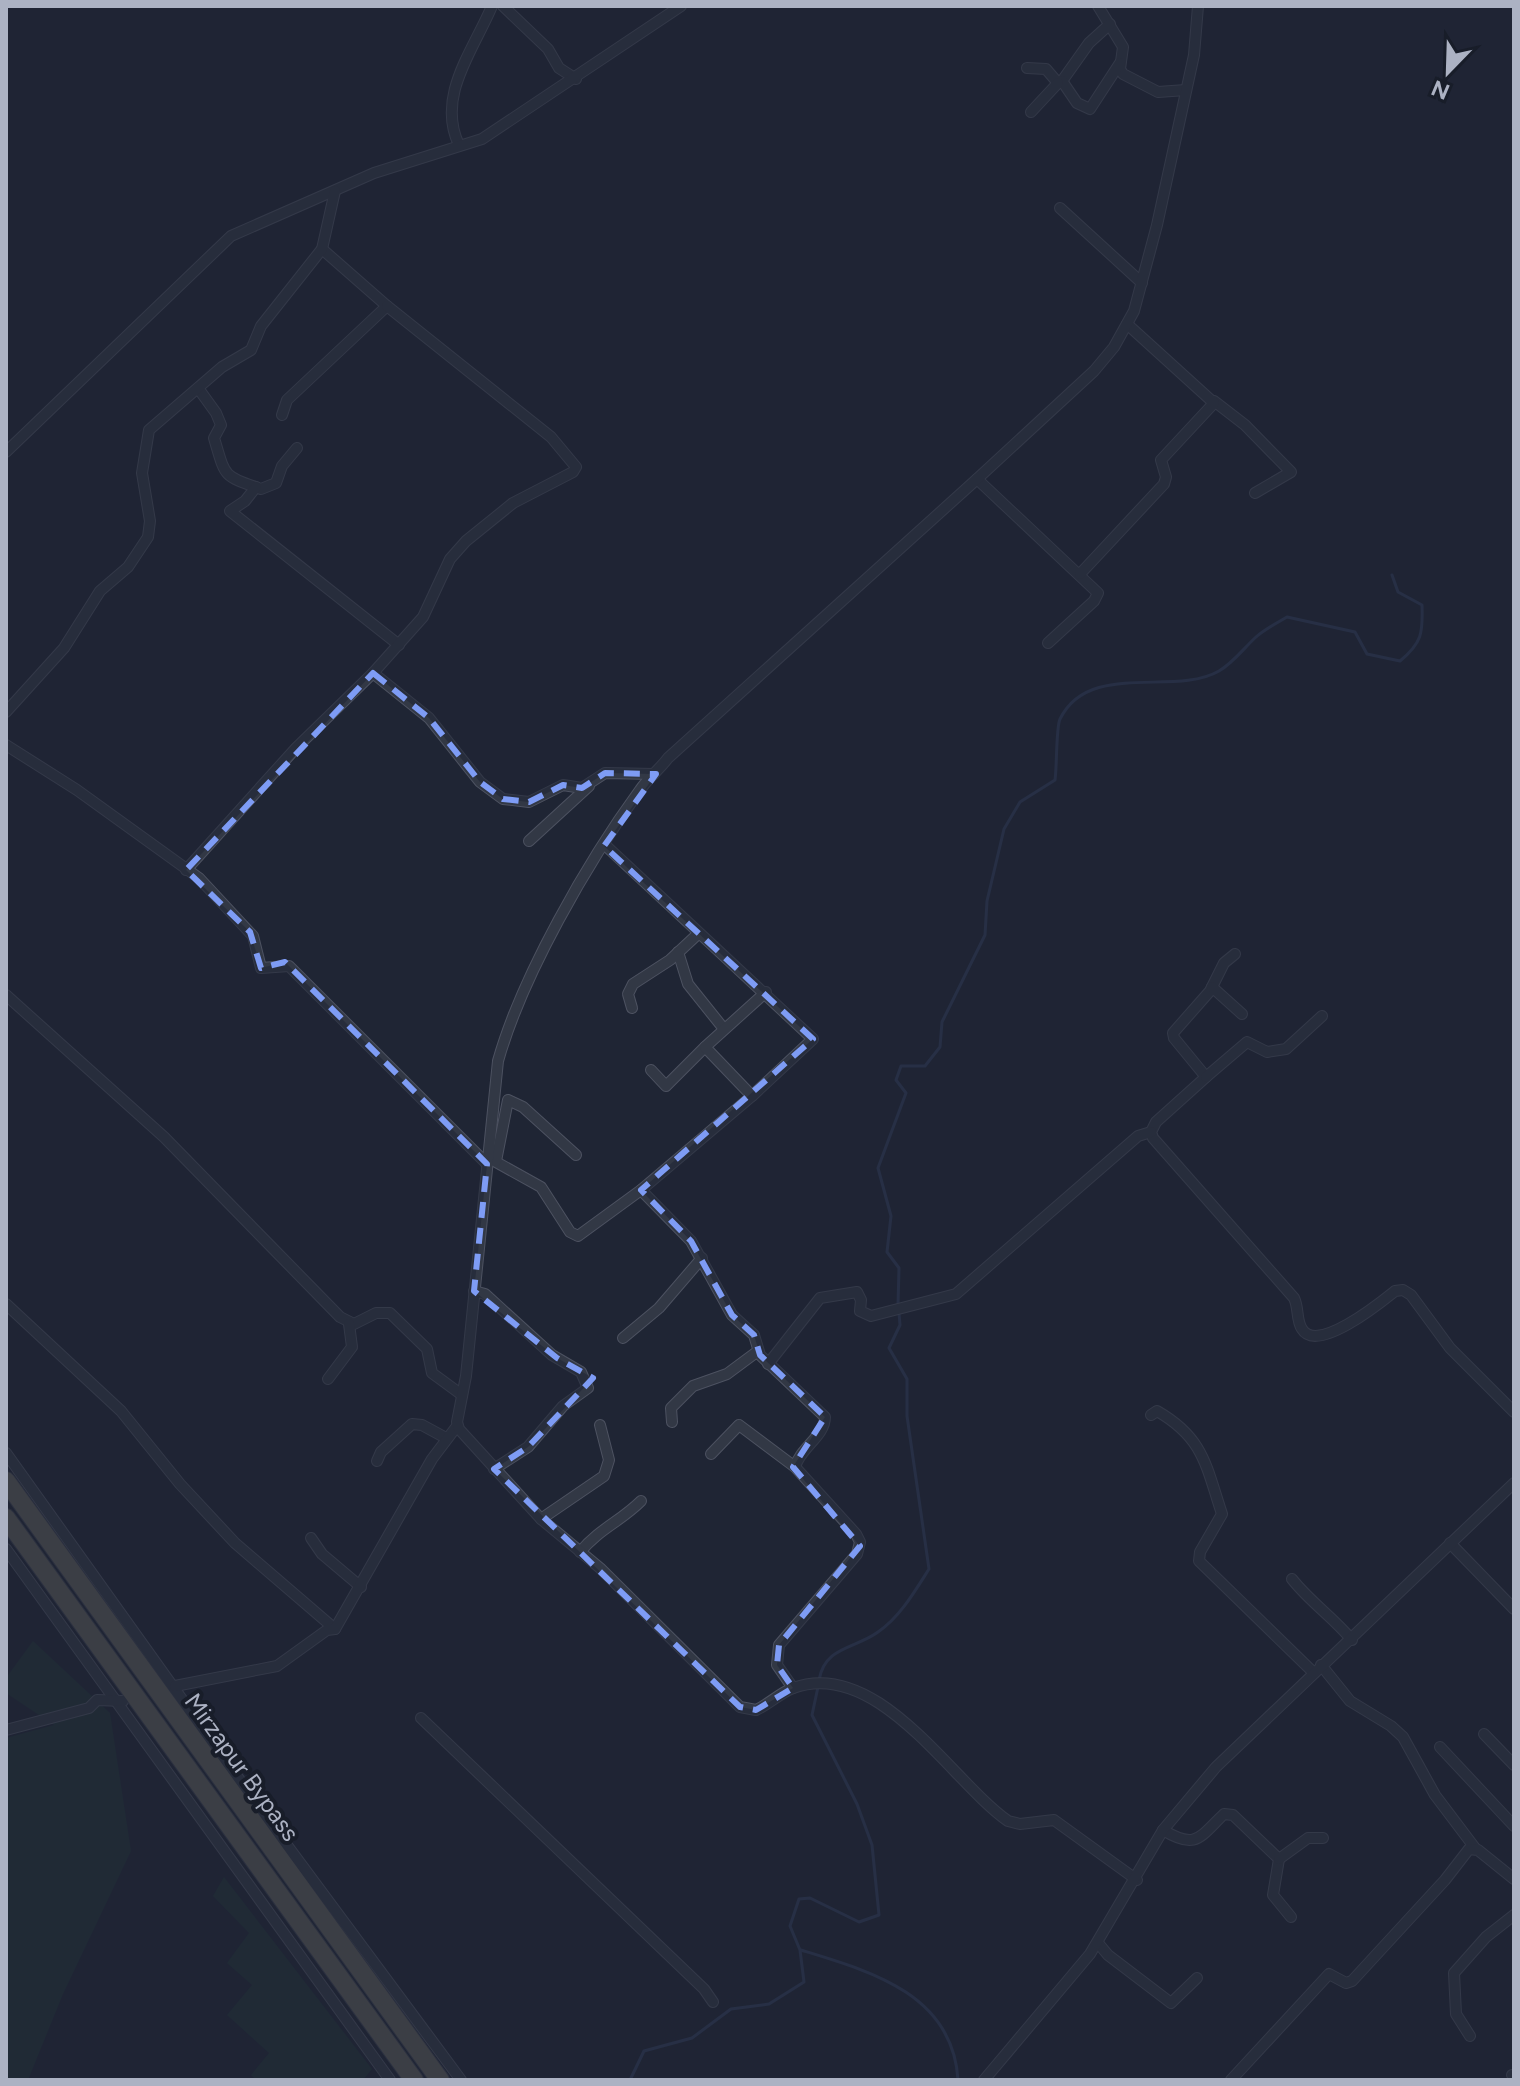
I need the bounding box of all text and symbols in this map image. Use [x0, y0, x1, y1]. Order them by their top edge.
north arrow [1408, 32, 1488, 112]
text: N [1427, 74, 1453, 106]
street label: Mirzapur Bypass [179, 1687, 305, 1847]

